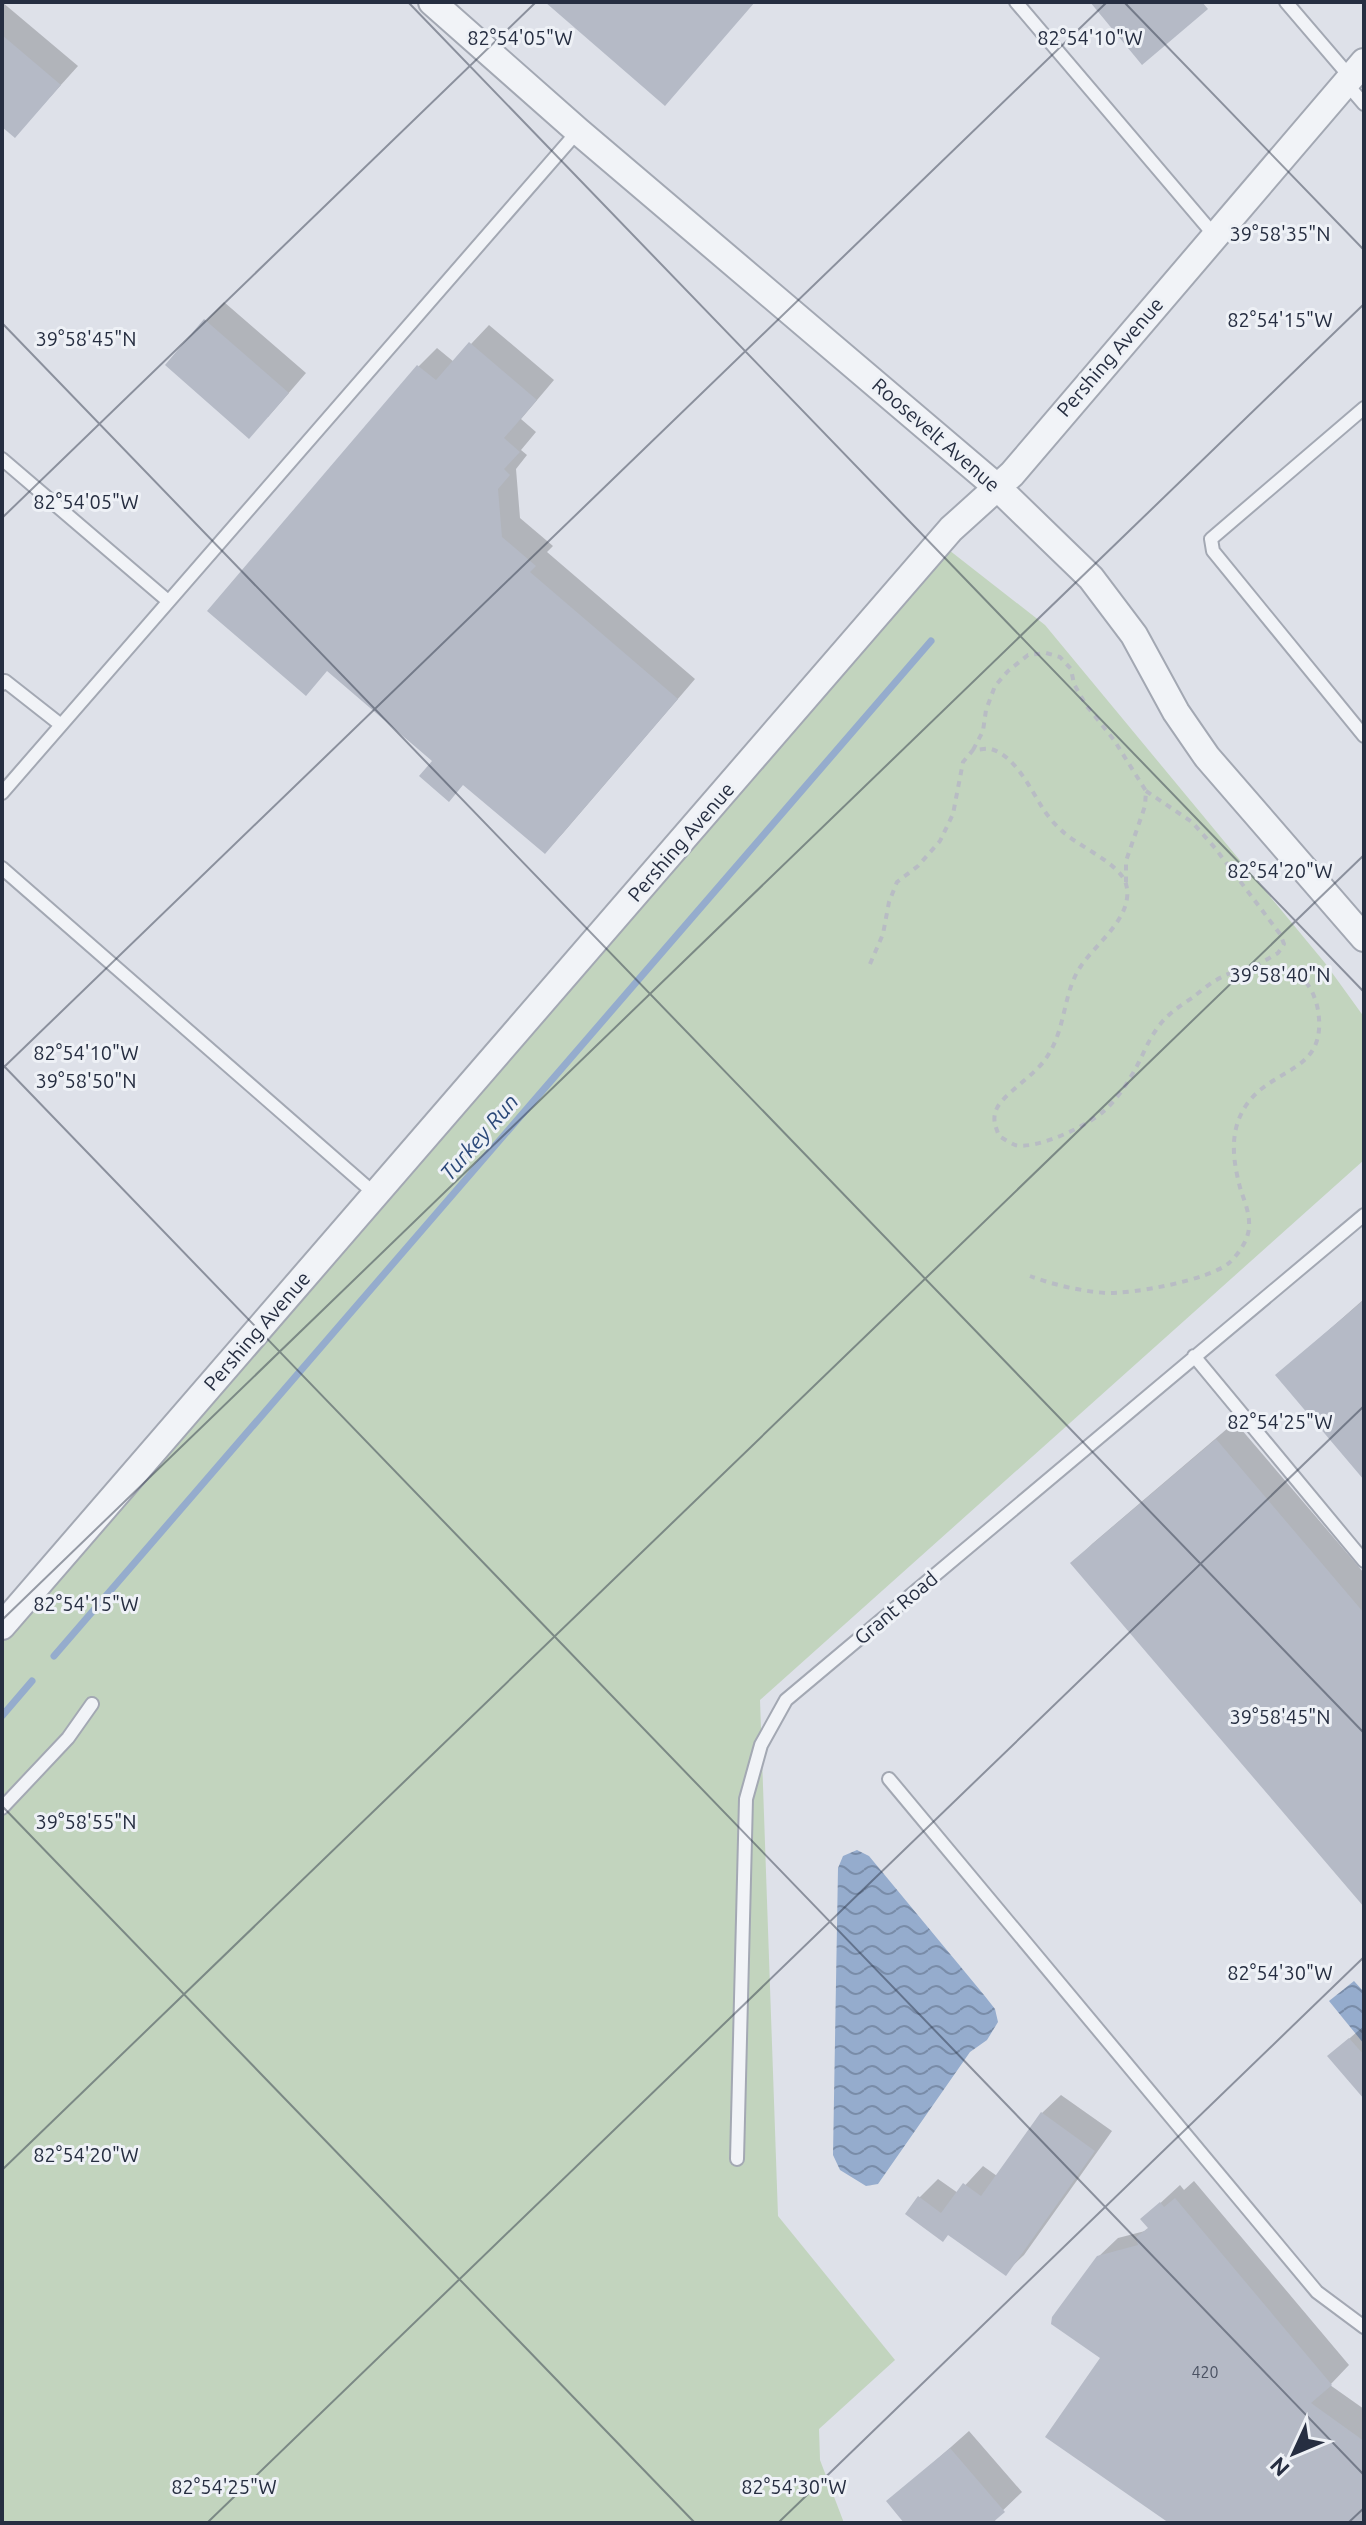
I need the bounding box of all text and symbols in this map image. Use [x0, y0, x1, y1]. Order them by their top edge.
text: 82°54'05"W [467, 26, 573, 49]
text: 82°54'10"W [1037, 26, 1143, 49]
text: 39°58'35"N [1229, 222, 1331, 245]
street label: Pershing Avenue [1052, 293, 1168, 421]
text: 82°54'15"W [1227, 308, 1333, 331]
text: 39°58'45"N [35, 327, 137, 350]
street label: Roosevelt Avenue [868, 373, 1005, 496]
text: 82°54'05"W [33, 490, 139, 513]
street label: Pershing Avenue [623, 778, 739, 906]
text: 82°54'20"W [1227, 859, 1333, 882]
text: 39°58'40"N [1229, 963, 1331, 986]
text: 82°54'10"W [33, 1041, 139, 1064]
text: 39°58'50"N [35, 1069, 137, 1092]
water label: Turkey Run [434, 1088, 523, 1185]
street label: Pershing Avenue [199, 1267, 315, 1395]
text: 82°54'25"W [1227, 1410, 1333, 1433]
street label: Grant Road [850, 1566, 942, 1649]
text: 82°54'15"W [33, 1592, 139, 1615]
text: 39°58'45"N [1229, 1705, 1331, 1728]
text: 39°58'55"N [35, 1810, 137, 1833]
text: 82°54'30"W [1227, 1961, 1333, 1984]
text: 82°54'20"W [33, 2143, 139, 2166]
house number: 420 [1191, 2363, 1219, 2381]
north arrow [1254, 2413, 1334, 2493]
text: N [1265, 2453, 1294, 2482]
text: 82°54'25"W [171, 2475, 277, 2498]
text: 82°54'30"W [741, 2475, 847, 2498]

